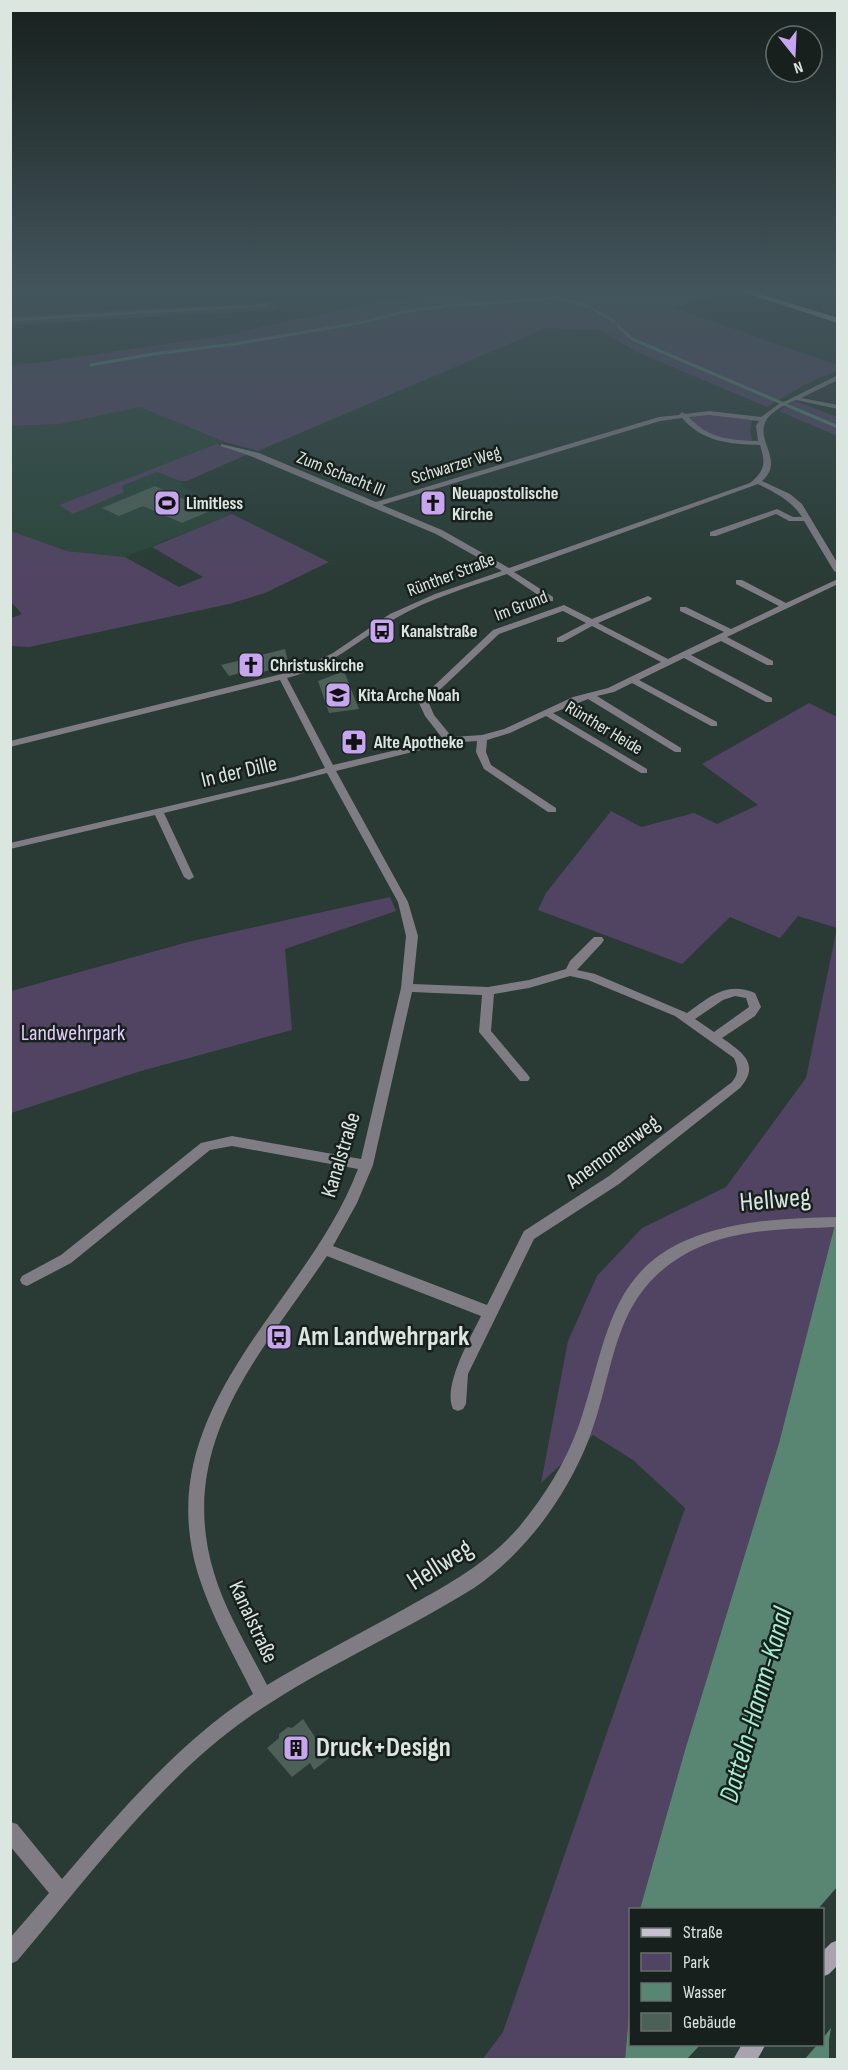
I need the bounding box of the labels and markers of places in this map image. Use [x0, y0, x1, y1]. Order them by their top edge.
place label: Neuapostolische Kirche [452, 483, 559, 525]
sports icon: Limitless [152, 488, 182, 518]
church icon: Neuapostolische Kirche [418, 488, 448, 518]
place label: Limitless [186, 493, 243, 514]
bus stop icon: Kanalstraße [367, 616, 397, 646]
place label: Kanalstraße [401, 621, 478, 642]
church icon: Christuskirche [236, 650, 266, 680]
place label: Christuskirche [270, 655, 364, 676]
school or university icon: Kita Arche Noah [323, 680, 353, 710]
place label: Kita Arche Noah [358, 685, 460, 706]
pharmacy icon: Alte Apotheke [339, 727, 369, 757]
place label: Alte Apotheke [373, 732, 464, 753]
place label: Am Landwehrpark [297, 1321, 470, 1353]
bus stop icon: Am Landwehrpark [264, 1322, 294, 1352]
place label: Druck+Design [316, 1732, 451, 1764]
building icon: Druck+Design [281, 1733, 311, 1763]

